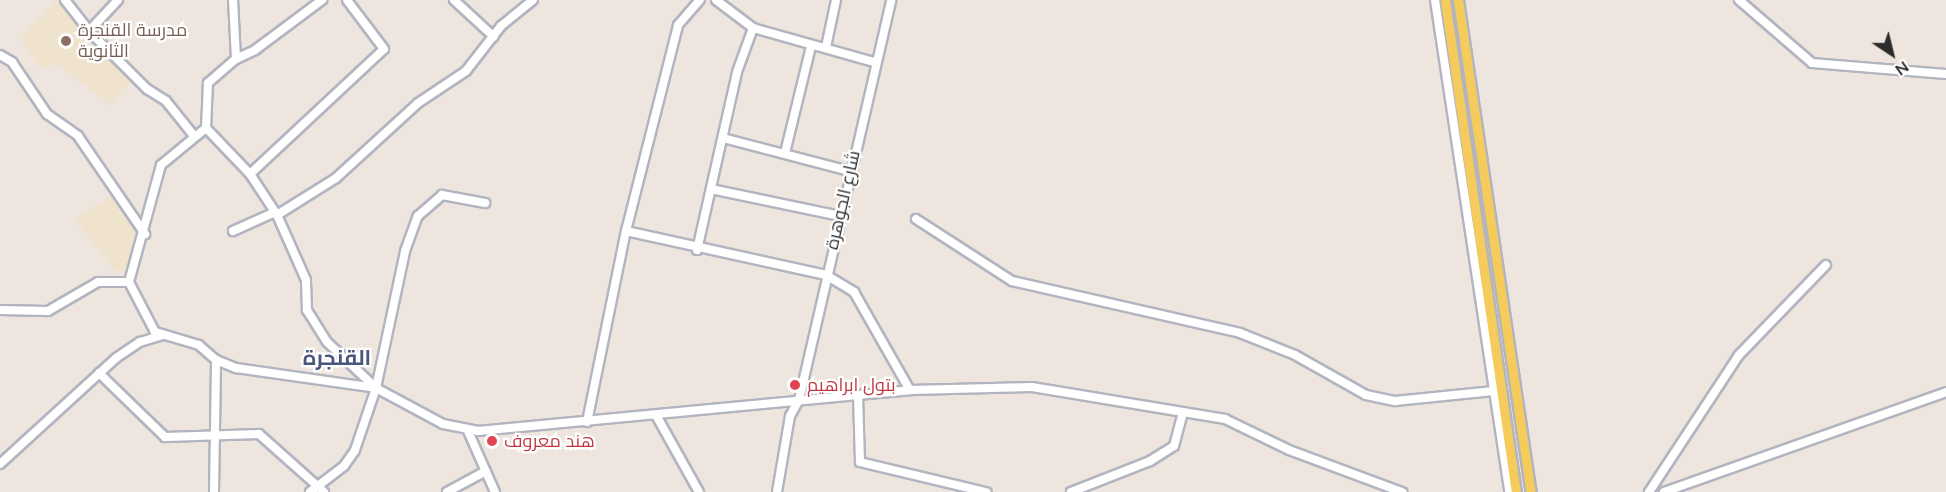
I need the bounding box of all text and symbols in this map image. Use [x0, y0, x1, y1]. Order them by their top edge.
place label: مدرسة القنجرة الثانوية [78, 20, 187, 63]
north arrow [1862, 24, 1922, 84]
marker: مدرسة القنجرة الثانوية [59, 34, 73, 48]
text: N [1892, 57, 1913, 80]
street label: شارع الجوهرة [821, 148, 865, 252]
district label: القنجرة [303, 344, 371, 370]
place label: بتول ابراهيم [807, 374, 896, 396]
marker: بتول ابراهيم [788, 378, 802, 392]
place label: هند معروف [504, 430, 595, 452]
marker: هند معروف [485, 434, 499, 448]

